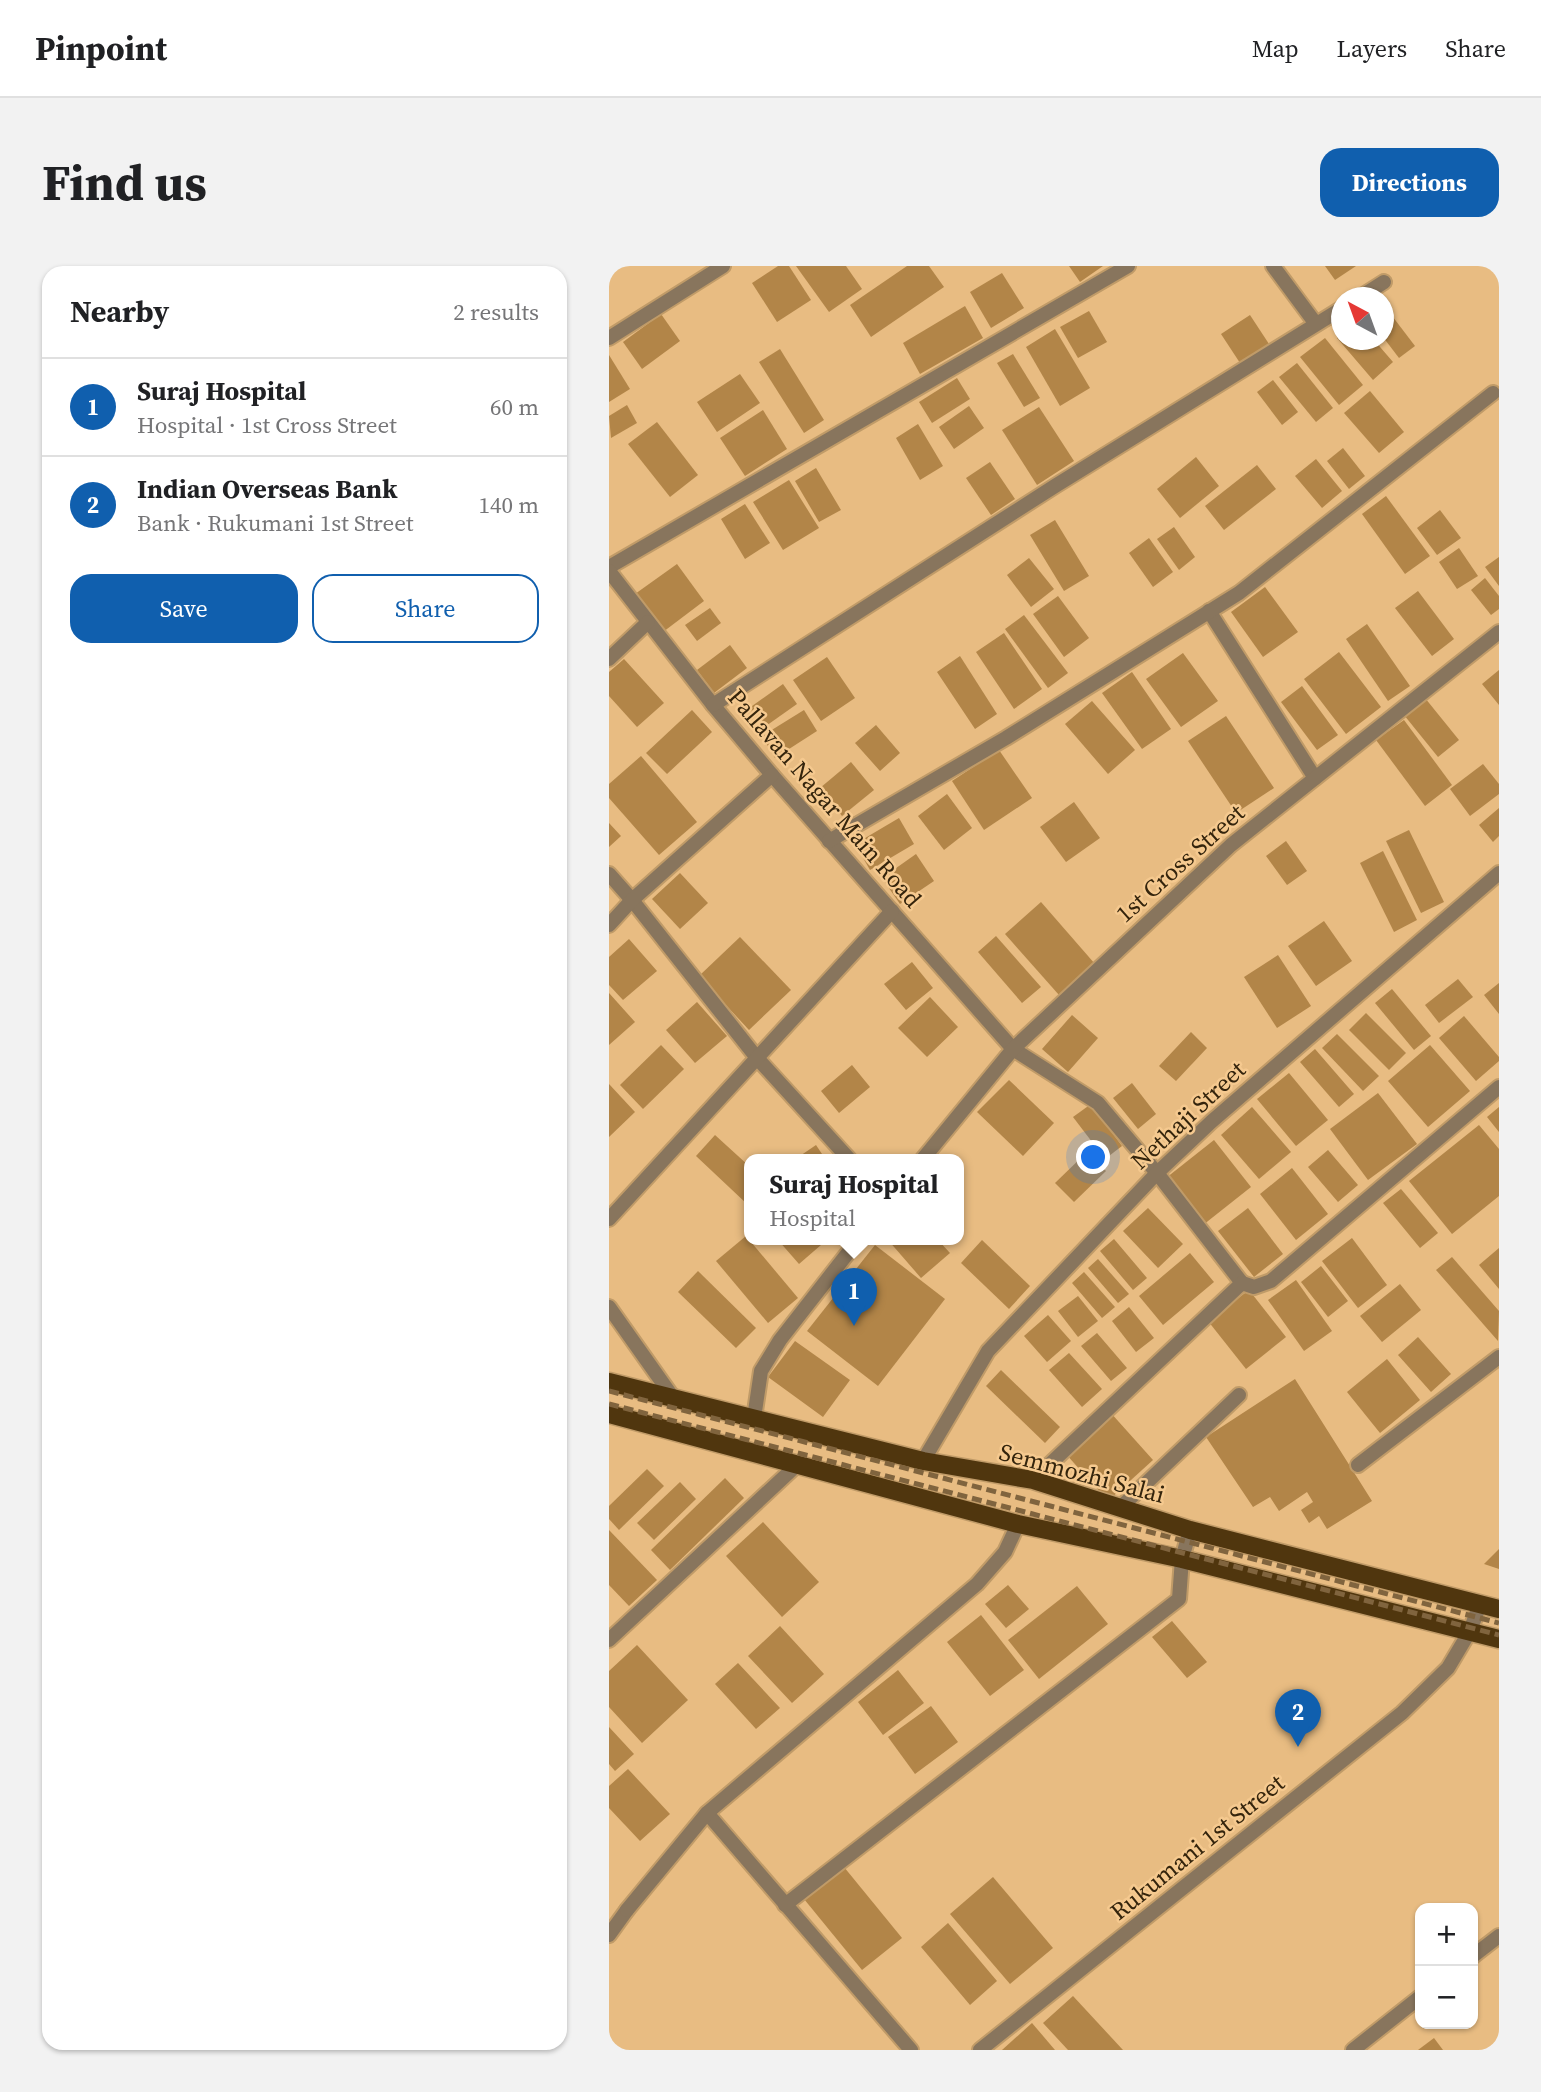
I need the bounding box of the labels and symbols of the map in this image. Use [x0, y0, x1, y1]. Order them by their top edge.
north arrow [1331, 287, 1394, 350]
street label: Pallavan Nagar Main Road [721, 681, 930, 915]
street label: 1st Cross Street [1109, 796, 1252, 930]
street label: Nethaji Street [1124, 1053, 1253, 1177]
your location [1076, 1140, 1110, 1174]
pin: 1 [831, 1268, 877, 1326]
street label: Semmozhi Salai [996, 1435, 1168, 1511]
pin: 2 [1275, 1689, 1321, 1747]
street label: Rukumani 1st Street [1103, 1766, 1291, 1928]

